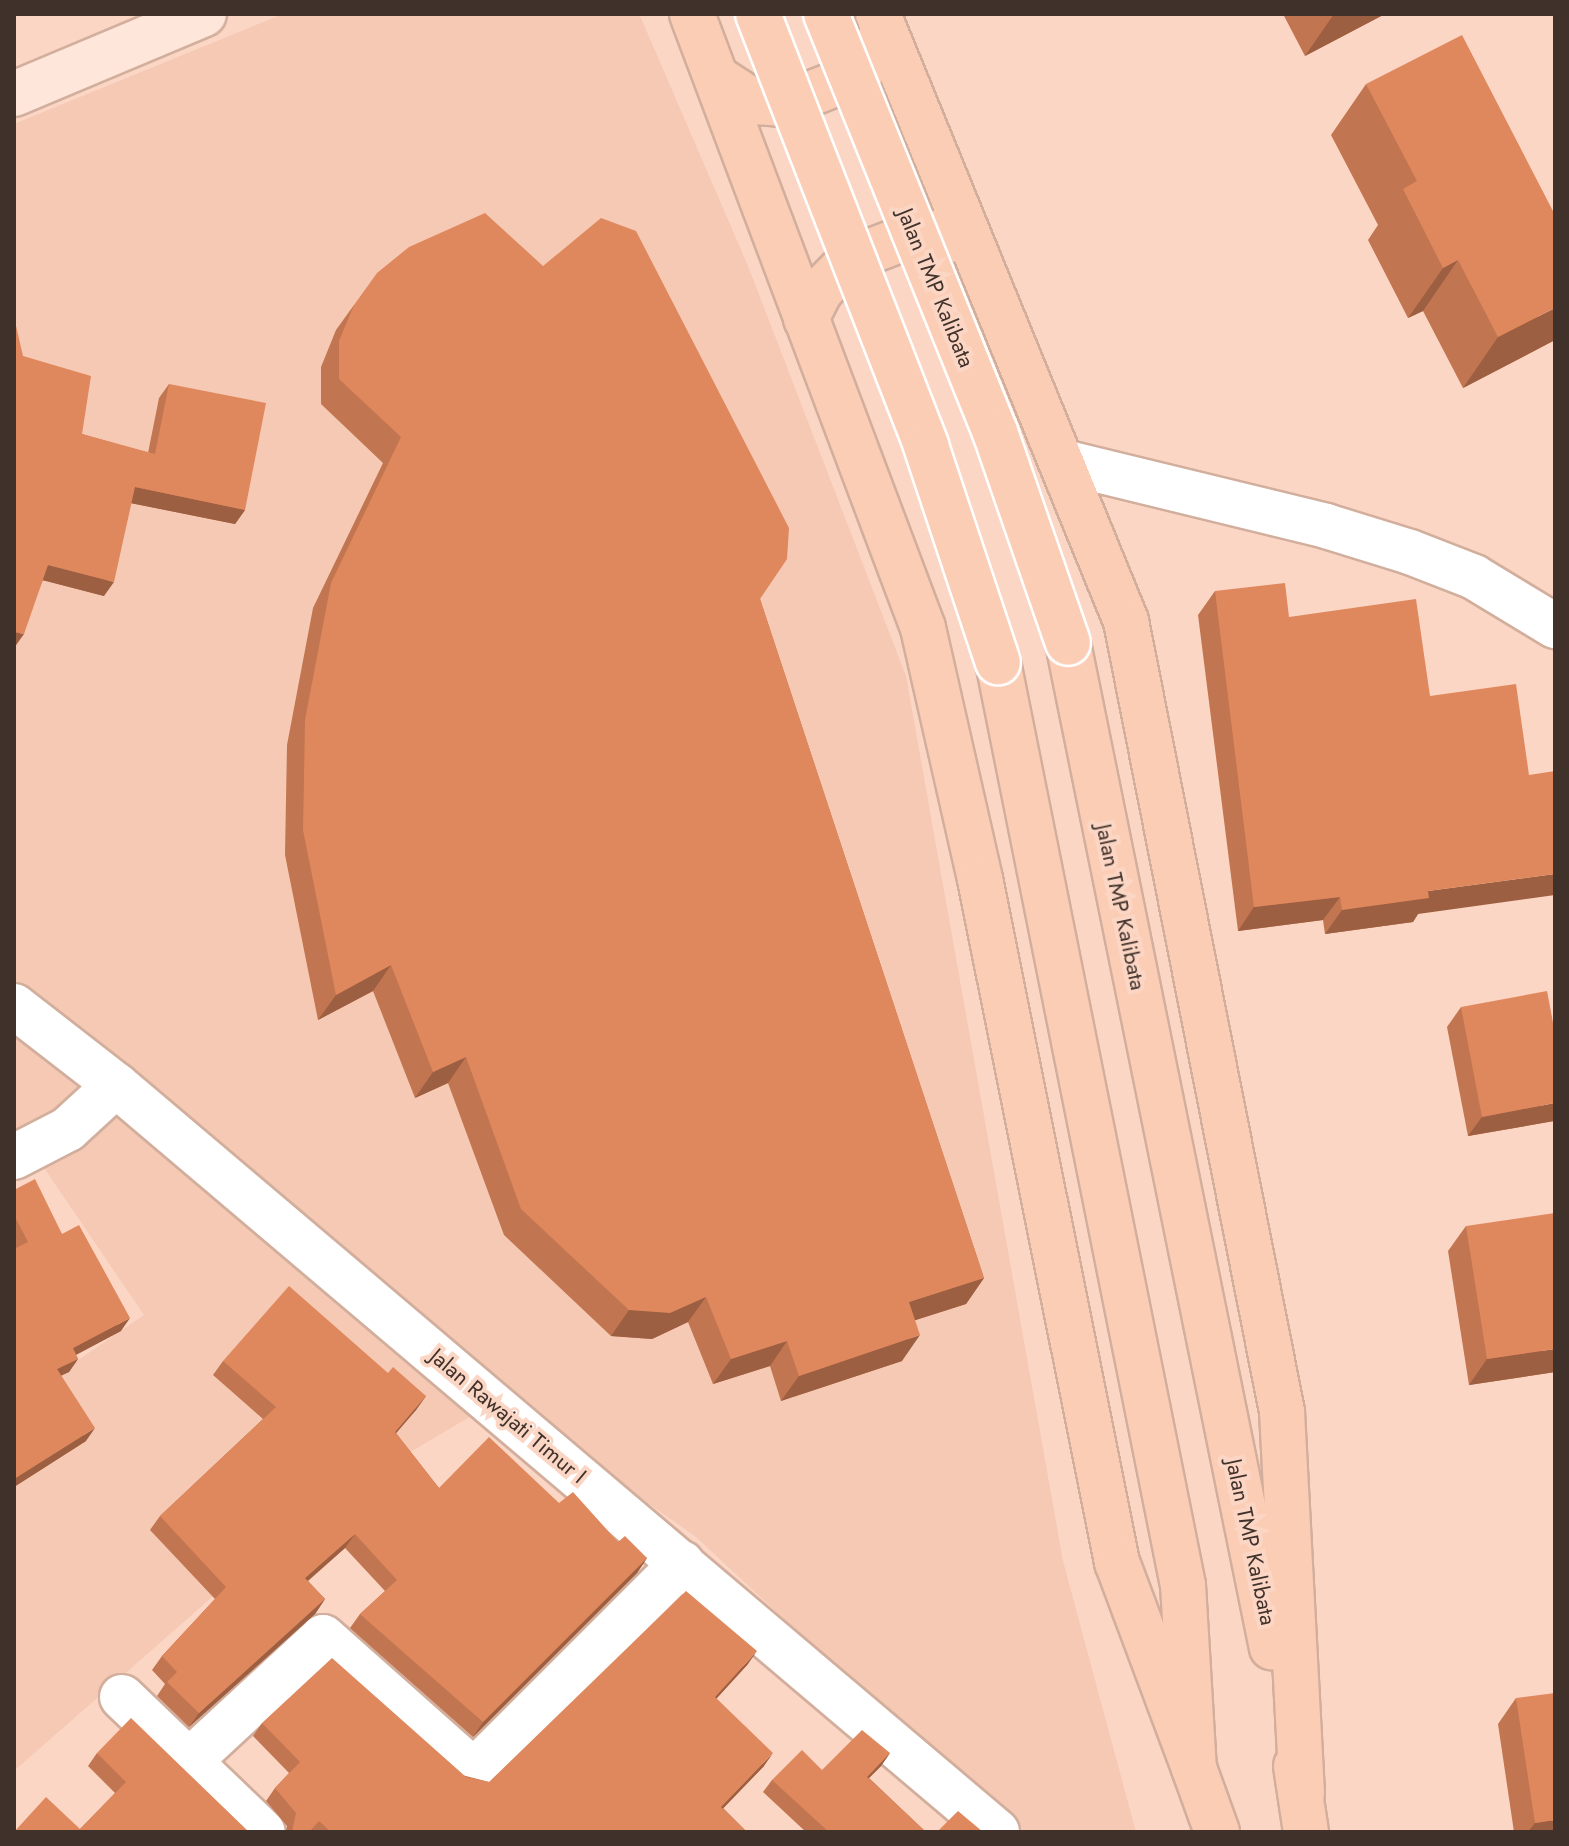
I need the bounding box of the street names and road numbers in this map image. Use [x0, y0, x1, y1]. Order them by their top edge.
street label: Jalan TMP Kalibata [892, 205, 980, 371]
street label: Jalan TMP Kalibata [1091, 822, 1151, 992]
street label: Jalan Rawajati Timur I [424, 1343, 592, 1489]
street label: Jalan TMP Kalibata [1221, 1457, 1281, 1627]

